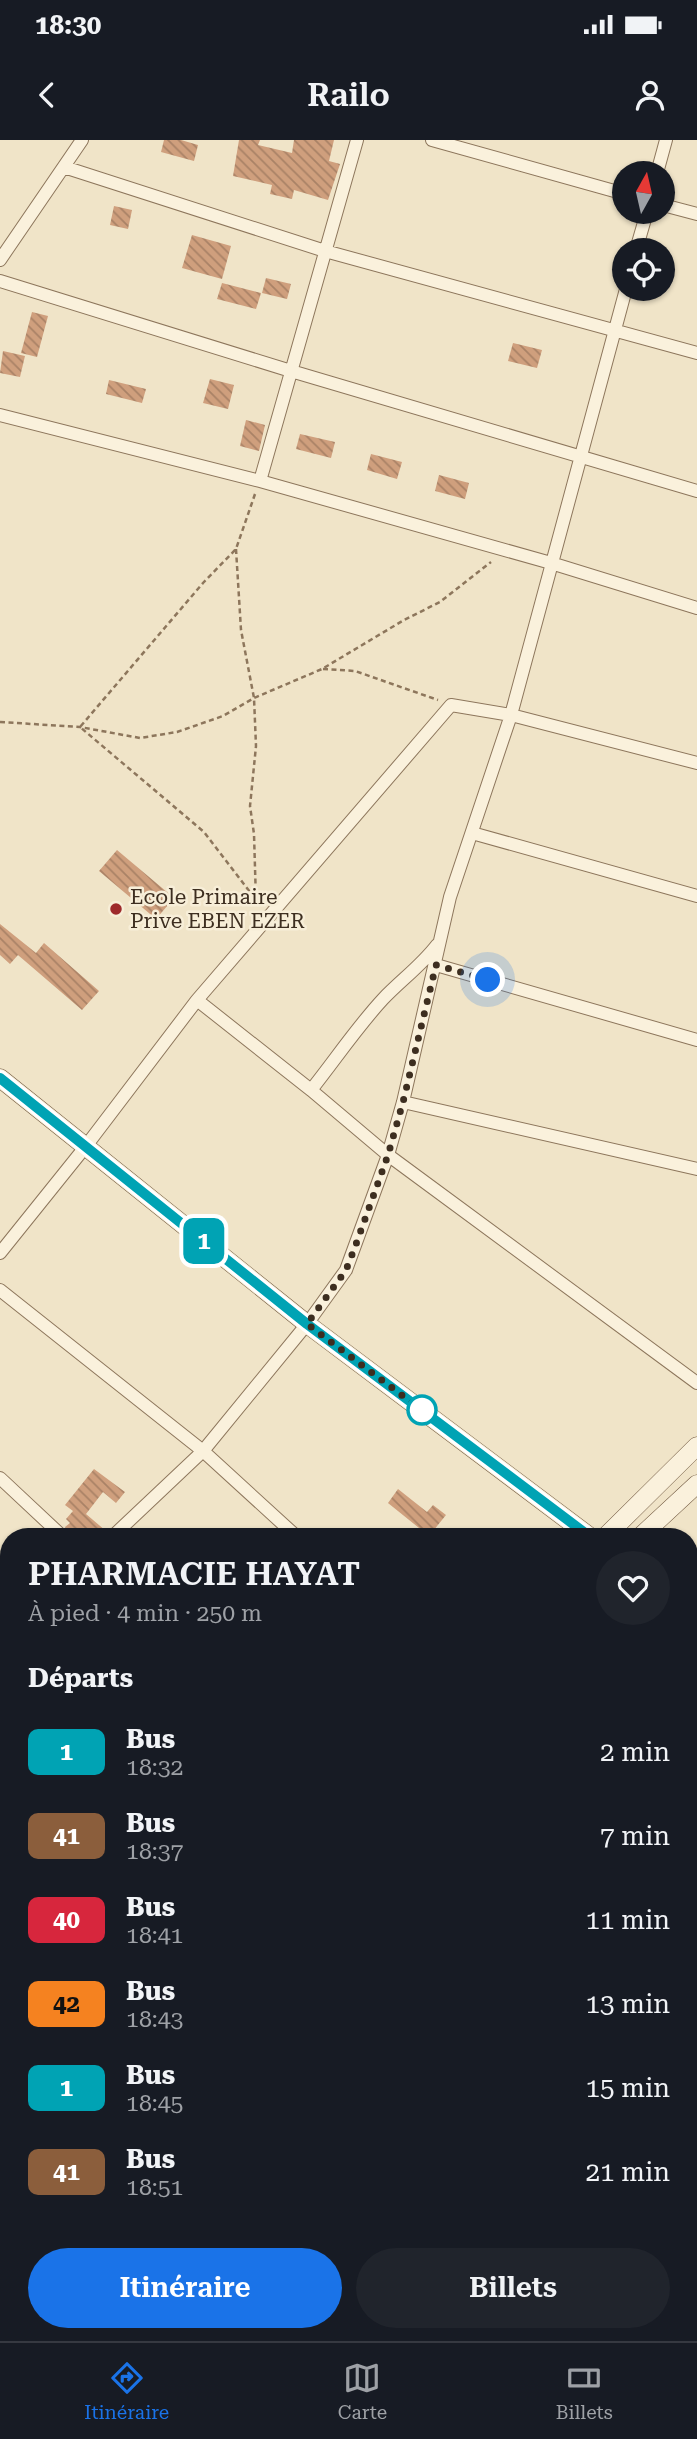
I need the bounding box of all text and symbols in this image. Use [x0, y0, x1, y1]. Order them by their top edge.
text: 18:30 [35, 10, 101, 40]
icon: back [28, 76, 66, 114]
text: Railo [307, 76, 390, 114]
icon: person [631, 76, 669, 114]
north arrow [612, 161, 676, 224]
map controls [612, 161, 675, 301]
button: locate [612, 238, 675, 301]
place label: Ecole Primaire Prive EBEN EZER [130, 885, 305, 933]
marker: Ecole Primaire Prive EBEN EZER [108, 901, 124, 917]
your location [470, 962, 505, 997]
line badge: 1 [181, 1218, 227, 1264]
text: 1 [197, 1227, 211, 1255]
unlabelled marker [407, 1395, 437, 1425]
button: heart [596, 1551, 670, 1625]
text: PHARMACIE HAYAT [28, 1554, 360, 1593]
text: À pied · 4 min · 250 m [28, 1600, 262, 1627]
text: Départs [28, 1663, 133, 1693]
text: Bus [126, 1724, 175, 1754]
text: 2 min [600, 1737, 670, 1767]
text: 1 [60, 1738, 73, 1766]
text: 18:32 [126, 1754, 183, 1781]
text: Bus [126, 1808, 175, 1838]
text: 7 min [600, 1821, 670, 1851]
text: 41 [53, 1822, 80, 1850]
text: 18:37 [126, 1838, 183, 1865]
text: Bus [126, 1892, 175, 1922]
text: 11 min [586, 1905, 670, 1935]
text: 40 [53, 1906, 80, 1934]
text: 18:41 [126, 1922, 183, 1949]
text: Bus [126, 1976, 175, 2006]
text: 13 min [586, 1989, 670, 2019]
text: 42 [53, 1990, 80, 2018]
text: 18:43 [126, 2006, 183, 2033]
text: Bus [126, 2060, 175, 2090]
text: 15 min [586, 2073, 670, 2103]
text: 1 [60, 2074, 73, 2102]
text: 18:45 [126, 2090, 183, 2117]
text: Bus [126, 2144, 175, 2174]
text: 21 min [586, 2157, 670, 2187]
text: 41 [53, 2158, 80, 2186]
text: 18:51 [126, 2174, 183, 2201]
button: Itinéraire [28, 2248, 342, 2328]
button: Billets [356, 2248, 670, 2328]
tab: Itinéraire [84, 2359, 169, 2424]
tab: Carte [338, 2359, 387, 2424]
tab: Billets [556, 2359, 613, 2424]

